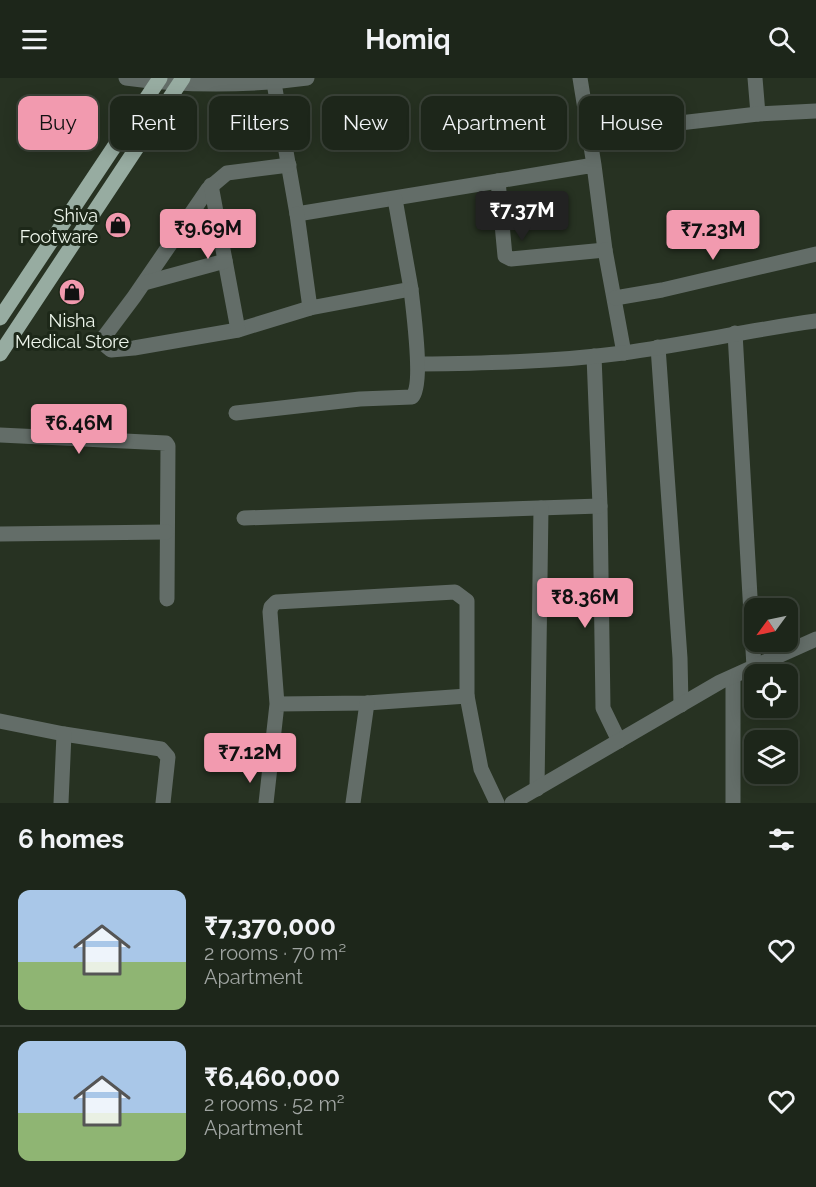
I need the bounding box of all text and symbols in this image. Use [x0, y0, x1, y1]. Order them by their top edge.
icon: menu [18, 23, 51, 56]
icon: search [765, 23, 798, 56]
text: Homiq [365, 24, 451, 55]
chip: Buy [18, 96, 98, 150]
chip: Rent [110, 96, 197, 150]
chip: Filters [209, 96, 310, 150]
chip: New [322, 96, 409, 150]
chip: Apartment [421, 96, 567, 150]
chip: House [579, 96, 684, 150]
pin: ₹7.37M [473, 191, 571, 242]
text: ₹7.37M [490, 198, 555, 222]
place label: Shiva Footware [20, 205, 98, 247]
pin: ₹9.69M [159, 209, 257, 260]
shop icon: Shiva Footware [103, 210, 133, 240]
pin: ₹7.23M [664, 210, 762, 261]
text: ₹9.69M [174, 216, 242, 240]
text: ₹7.23M [680, 217, 746, 241]
shop icon: Nisha Medical Store [57, 277, 87, 307]
place label: Nisha Medical Store [15, 310, 129, 352]
pin: ₹6.46M [30, 404, 128, 455]
text: ₹6.46M [45, 411, 113, 435]
pin: ₹8.36M [536, 578, 634, 629]
text: ₹8.36M [551, 585, 619, 609]
north arrow [744, 598, 798, 652]
map controls [744, 598, 798, 784]
button: locate [744, 664, 798, 718]
button: layers [744, 730, 798, 784]
pin: ₹7.12M [201, 733, 299, 784]
text: ₹7.12M [218, 740, 282, 764]
icon: filters [765, 823, 798, 856]
text: 6 homes [18, 824, 124, 854]
text: ₹7,370,000 [204, 911, 336, 941]
icon: home [66, 914, 138, 986]
icon: heart [765, 934, 798, 967]
text: 2 rooms · 70 m² [204, 941, 346, 965]
text: Apartment [204, 965, 303, 989]
text: ₹6,460,000 [204, 1062, 340, 1092]
icon: home [66, 1065, 138, 1137]
icon: heart [765, 1085, 798, 1118]
text: 2 rooms · 52 m² [204, 1092, 345, 1116]
text: Apartment [204, 1116, 303, 1140]

